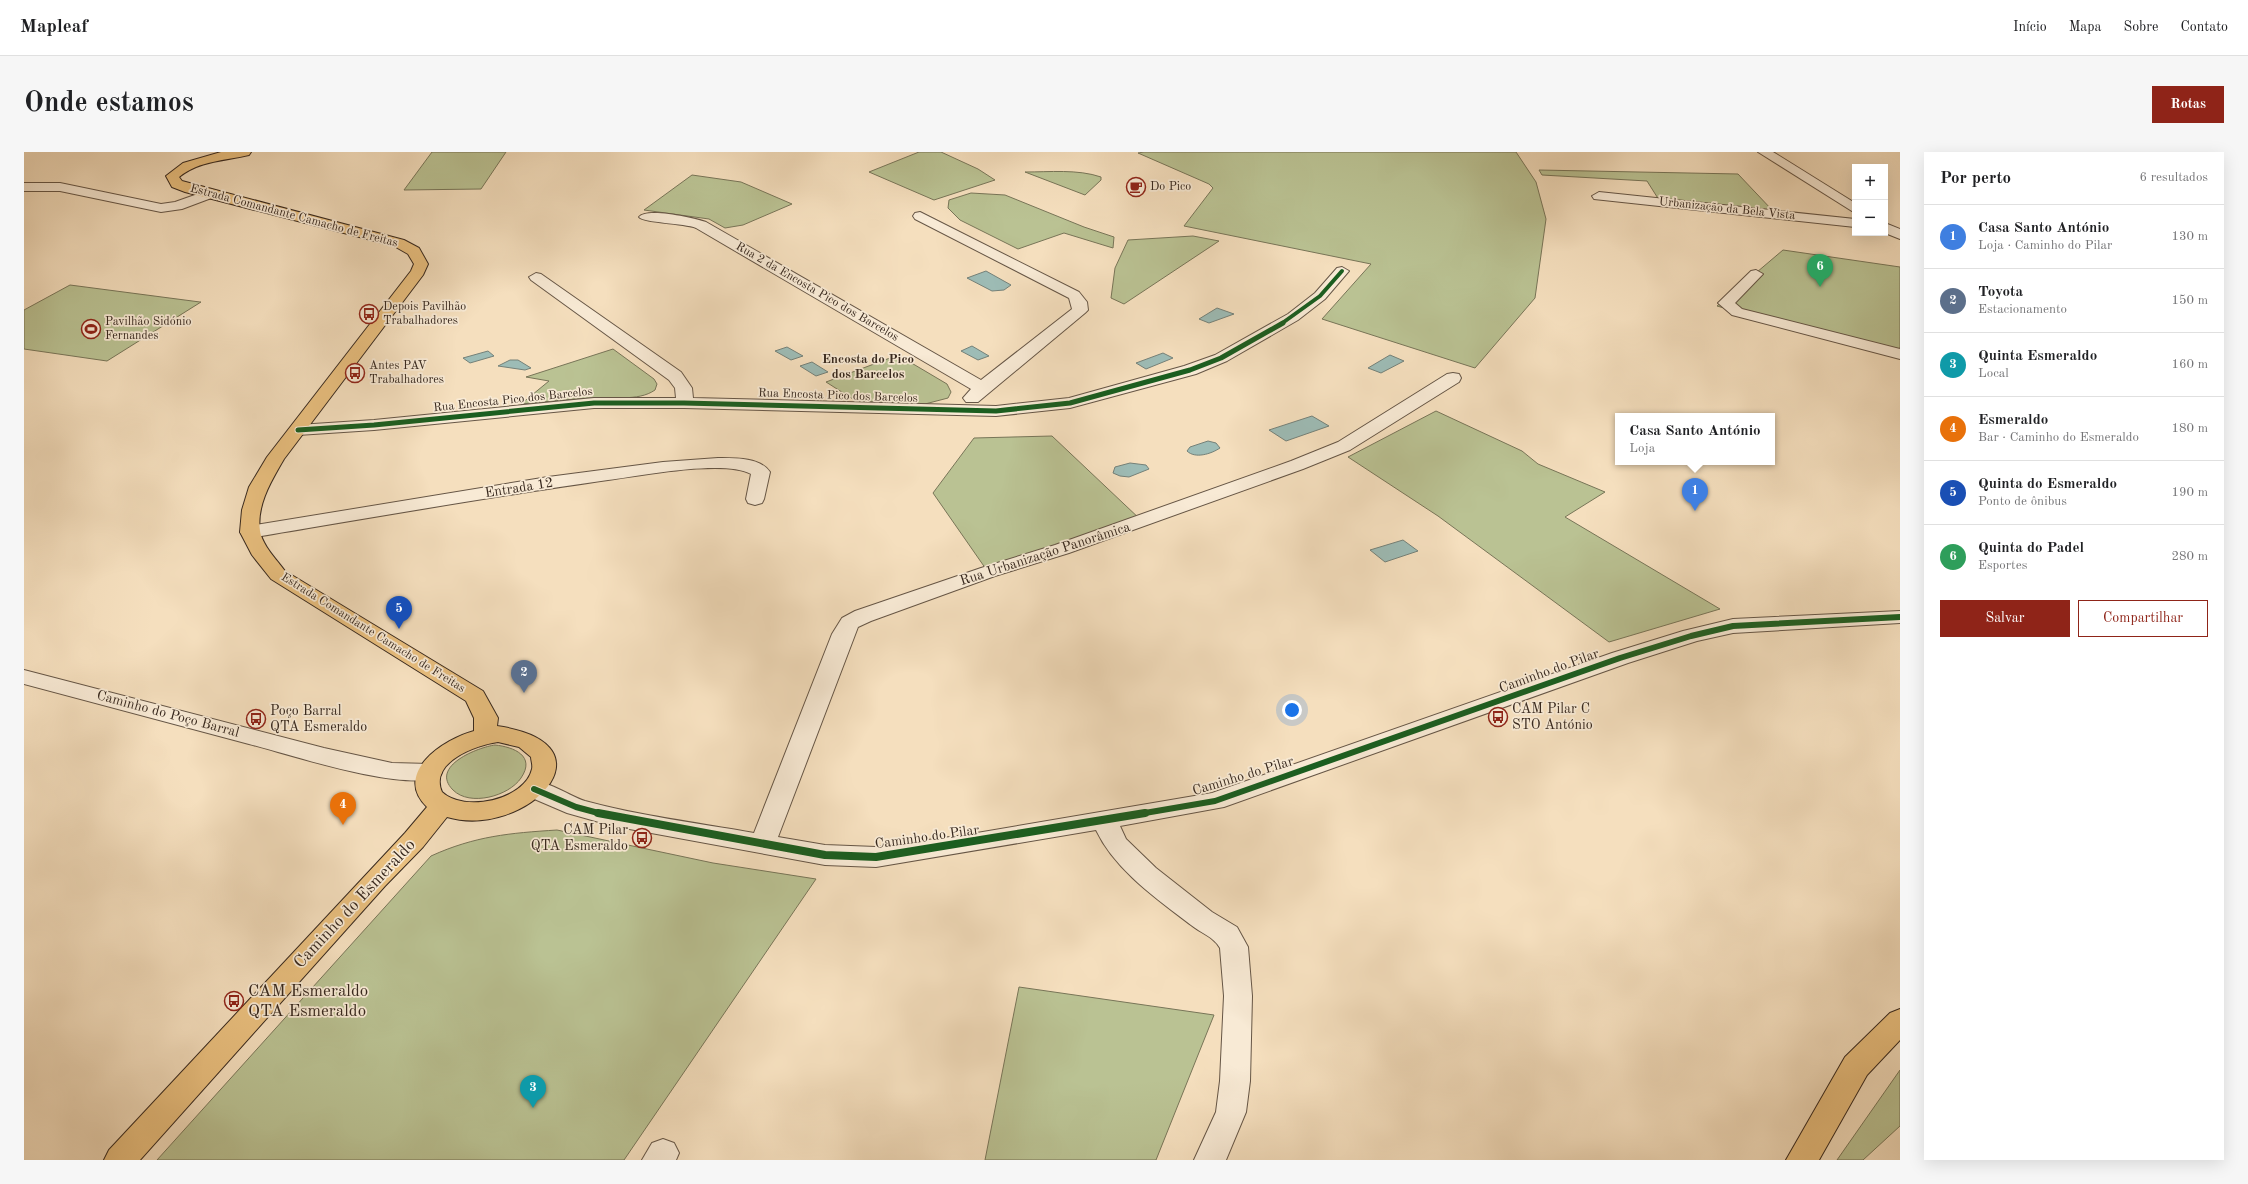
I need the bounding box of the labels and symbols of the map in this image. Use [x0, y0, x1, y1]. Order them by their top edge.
cafe icon: Do Pico [1125, 176, 1147, 198]
place label: Do Pico [1150, 181, 1191, 193]
street label: Estrada Comandante Camacho de Freitas [189, 182, 399, 250]
street label: Urbanização da Bela Vista [1658, 196, 1796, 222]
street label: Rua 2 da Encosta Pico dos Barcelos [734, 240, 900, 344]
pin: 6 [1807, 254, 1833, 287]
place label: Depois Pavilhão Trabalhadores [383, 301, 466, 327]
bus stop icon: Depois Pavilhão Trabalhadores [358, 303, 380, 325]
place label: Pavilhão Sidónio Fernandes [105, 316, 191, 342]
sports icon: Pavilhão Sidónio Fernandes [80, 318, 102, 340]
district label: Encosta do Pico dos Barcelos [822, 353, 914, 381]
place label: Antes PAV Trabalhadores [369, 360, 444, 386]
bus stop icon: Antes PAV Trabalhadores [344, 362, 366, 384]
street label: Rua Encosta Pico dos Barcelos [433, 386, 593, 414]
street label: Rua Encosta Pico dos Barcelos [758, 387, 918, 405]
street label: Entrada 12 [484, 476, 554, 500]
pin: 1 [1682, 478, 1708, 511]
street label: Rua Urbanização Panorâmica [958, 520, 1132, 588]
street label: Estrada Comandante Camacho de Freitas [279, 571, 467, 695]
pin: 5 [386, 596, 412, 629]
street label: Caminho do Pilar [1497, 646, 1601, 696]
pin: 2 [511, 660, 537, 693]
street label: Caminho do Poço Barral [95, 688, 241, 740]
your location [1282, 700, 1302, 720]
place label: CAM Pilar C STO António [1512, 702, 1593, 732]
place label: Poço Barral QTA Esmeraldo [270, 704, 367, 734]
bus stop icon: CAM Pilar C STO António [1487, 706, 1509, 728]
bus stop icon: Poço Barral QTA Esmeraldo [245, 708, 267, 730]
street label: Caminho do Pilar [1191, 754, 1296, 798]
pin: 4 [330, 792, 356, 825]
place label: CAM Pilar QTA Esmeraldo [531, 823, 628, 853]
street label: Caminho do Pilar [874, 823, 980, 851]
bus stop icon: CAM Pilar QTA Esmeraldo [631, 827, 653, 849]
street label: Caminho do Esmeraldo [291, 836, 419, 972]
place label: CAM Esmeraldo QTA Esmeraldo [248, 983, 368, 1020]
bus stop icon: CAM Esmeraldo QTA Esmeraldo [223, 990, 245, 1012]
pin: 3 [520, 1075, 546, 1108]

